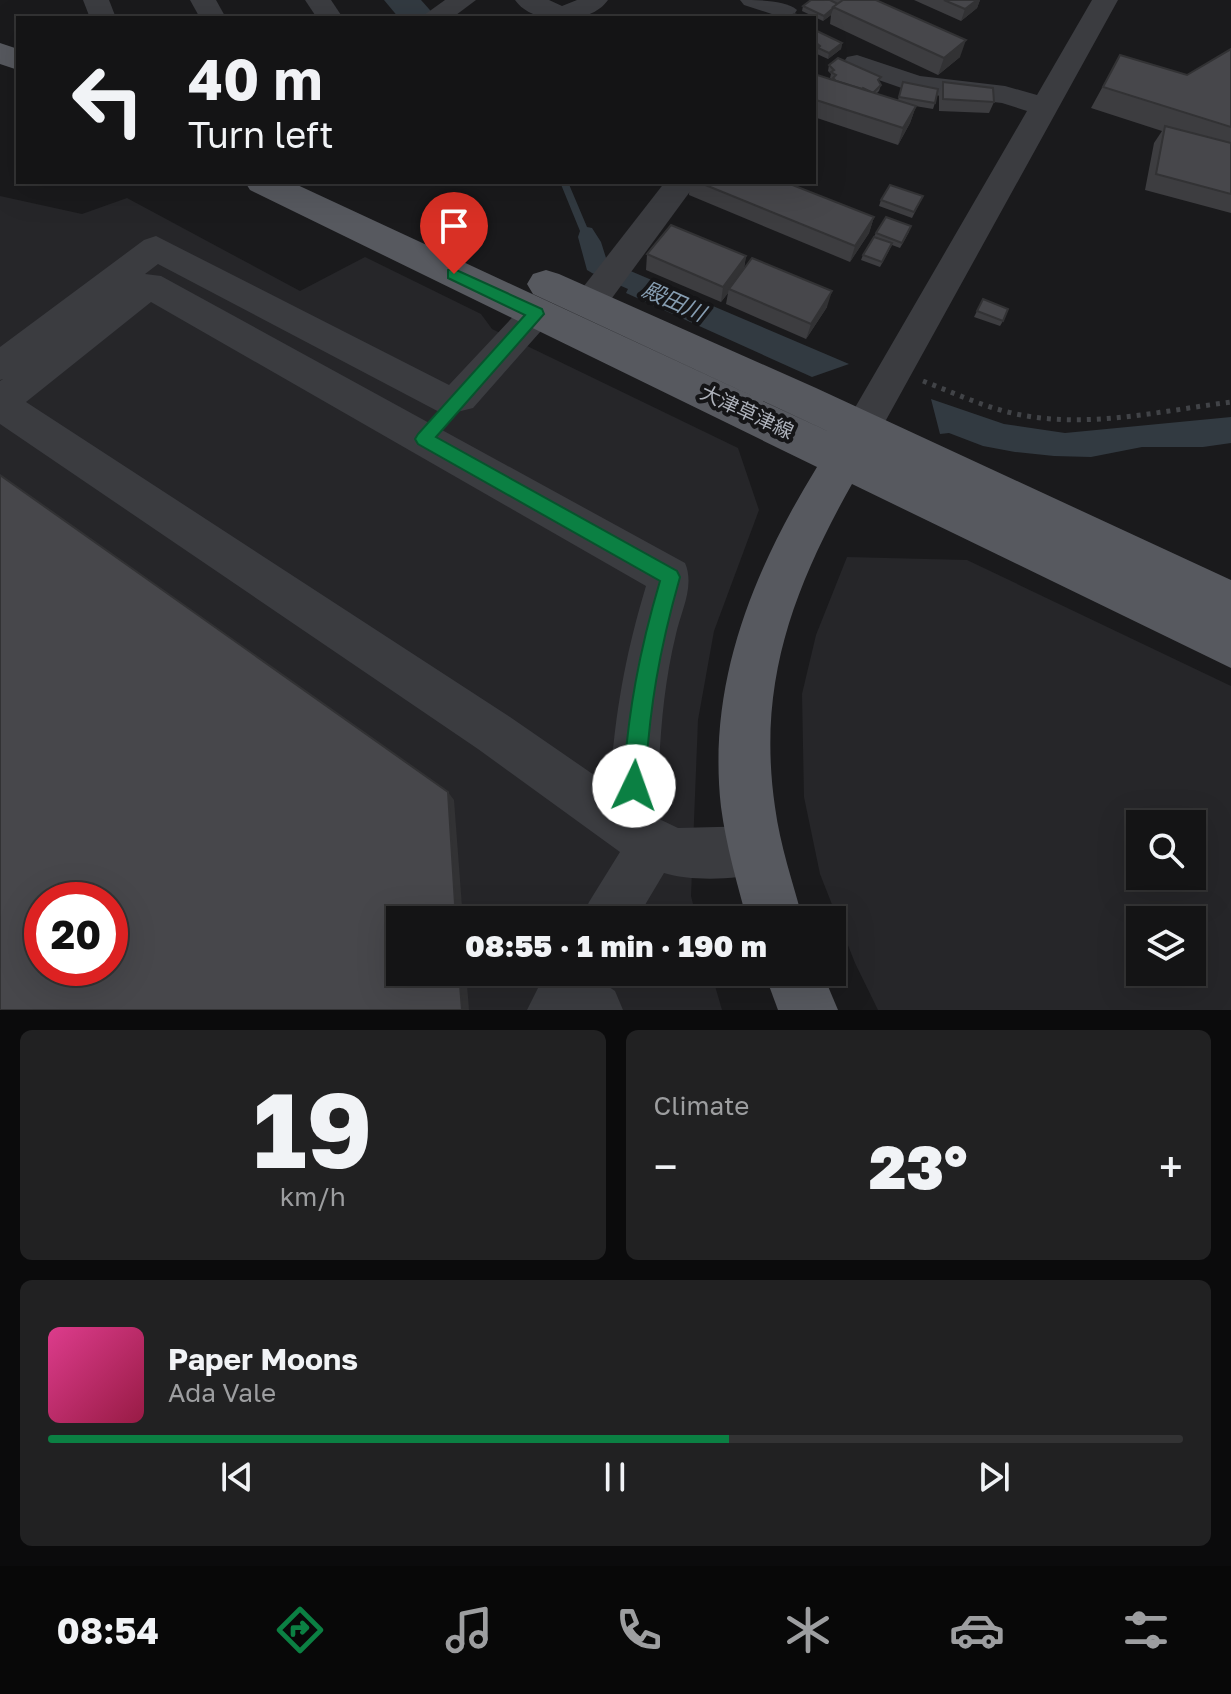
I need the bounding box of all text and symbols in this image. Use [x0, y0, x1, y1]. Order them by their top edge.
text: 40 m [188, 45, 322, 112]
icon: left [56, 48, 160, 152]
text: Turn left [188, 113, 334, 156]
pin [420, 192, 488, 274]
icon: arrive [432, 204, 476, 248]
water label: 殿田川 [639, 275, 712, 327]
street label: 大津草津線 [697, 379, 798, 443]
position arrow [592, 744, 676, 828]
map controls [1126, 810, 1206, 986]
button: search [1126, 810, 1206, 890]
speed limit sign: 20 [24, 882, 128, 986]
button: layers [1126, 906, 1206, 986]
text: 08:55 · 1 min · 190 m [465, 928, 767, 964]
text: 19 [253, 1066, 373, 1191]
text: Climate [654, 1090, 749, 1121]
text: 23° [869, 1130, 967, 1202]
text: − [654, 1140, 678, 1193]
text: + [1159, 1140, 1183, 1193]
text: km/h [280, 1181, 346, 1212]
text: Paper Moons [168, 1341, 358, 1377]
text: Ada Vale [168, 1377, 276, 1408]
icon: previous [215, 1455, 259, 1499]
icon: pause [593, 1455, 637, 1499]
icon: next [972, 1455, 1016, 1499]
icon: directions [272, 1602, 328, 1658]
icon: music [441, 1602, 497, 1658]
icon: phone [611, 1602, 667, 1658]
icon: climate [780, 1602, 836, 1658]
icon: car [949, 1602, 1005, 1658]
icon: filters [1118, 1602, 1174, 1658]
text: 08:54 [57, 1609, 159, 1652]

